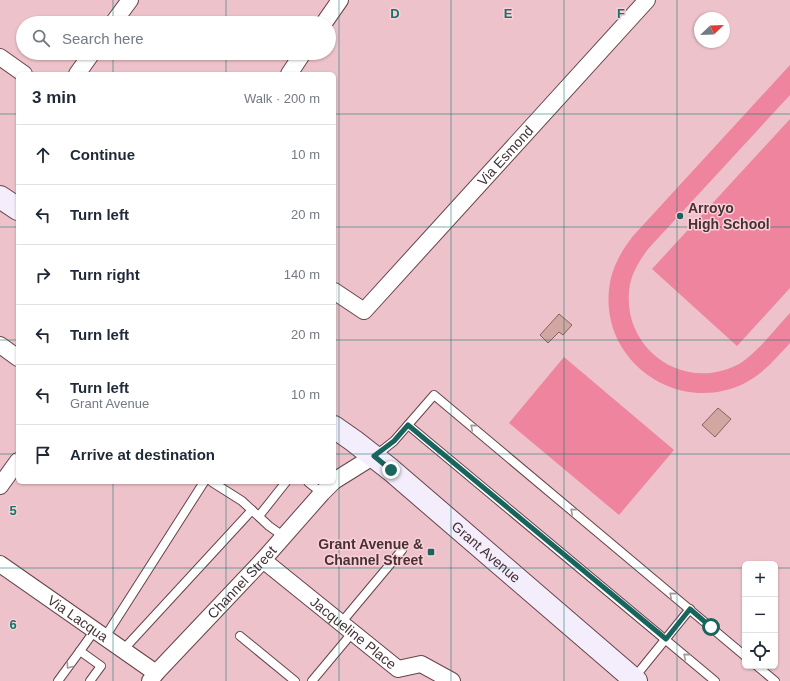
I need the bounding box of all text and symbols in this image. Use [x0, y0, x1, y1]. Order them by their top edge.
text: D [390, 6, 400, 21]
text: E [504, 6, 513, 21]
text: F [617, 6, 625, 21]
north arrow [694, 12, 730, 48]
search box [16, 16, 336, 60]
icon: search [30, 27, 52, 49]
text: Search here [62, 30, 144, 47]
text: 3 min [32, 88, 76, 107]
text: Walk · 200 m [244, 91, 320, 106]
street label: Via Esmond [474, 122, 537, 189]
icon: ahead [32, 144, 54, 166]
text: Continue [70, 146, 135, 163]
text: 10 m [291, 147, 320, 162]
place label: Arroyo High School [688, 200, 770, 232]
icon: left [32, 204, 54, 226]
text: Turn left [70, 206, 129, 223]
text: 20 m [291, 207, 320, 222]
marker: Arroyo High School [675, 211, 685, 221]
icon: right [32, 264, 54, 286]
text: Turn right [70, 266, 140, 283]
text: 140 m [284, 267, 320, 282]
icon: left [32, 324, 54, 346]
text: Turn left [70, 326, 129, 343]
text: 20 m [291, 327, 320, 342]
text: Turn left [70, 379, 129, 396]
icon: left [32, 384, 54, 406]
text: 10 m [291, 387, 320, 402]
text: Grant Avenue [70, 396, 149, 411]
one-way arrow [471, 425, 478, 432]
icon: arrive [32, 444, 54, 466]
text: Arrive at destination [70, 446, 215, 463]
route end [382, 461, 400, 479]
text: 5 [9, 503, 17, 518]
one-way arrow [570, 508, 577, 515]
street label: Grant Avenue [449, 518, 524, 586]
place label: Grant Avenue & Channel Street [318, 536, 423, 568]
street label: Channel Street [204, 543, 280, 622]
marker: Grant Avenue & Channel Street [426, 547, 436, 557]
map controls [742, 561, 778, 669]
button: + [742, 561, 778, 597]
street label: Via Lacqua [45, 592, 111, 645]
one-way arrow [670, 592, 677, 599]
street label: Jacqueline Place [307, 593, 400, 673]
button: − [742, 597, 778, 633]
text: 6 [9, 617, 17, 632]
route start [702, 618, 720, 636]
button: locate [742, 633, 778, 669]
one-way arrow [683, 653, 690, 660]
one-way arrow [67, 662, 74, 669]

